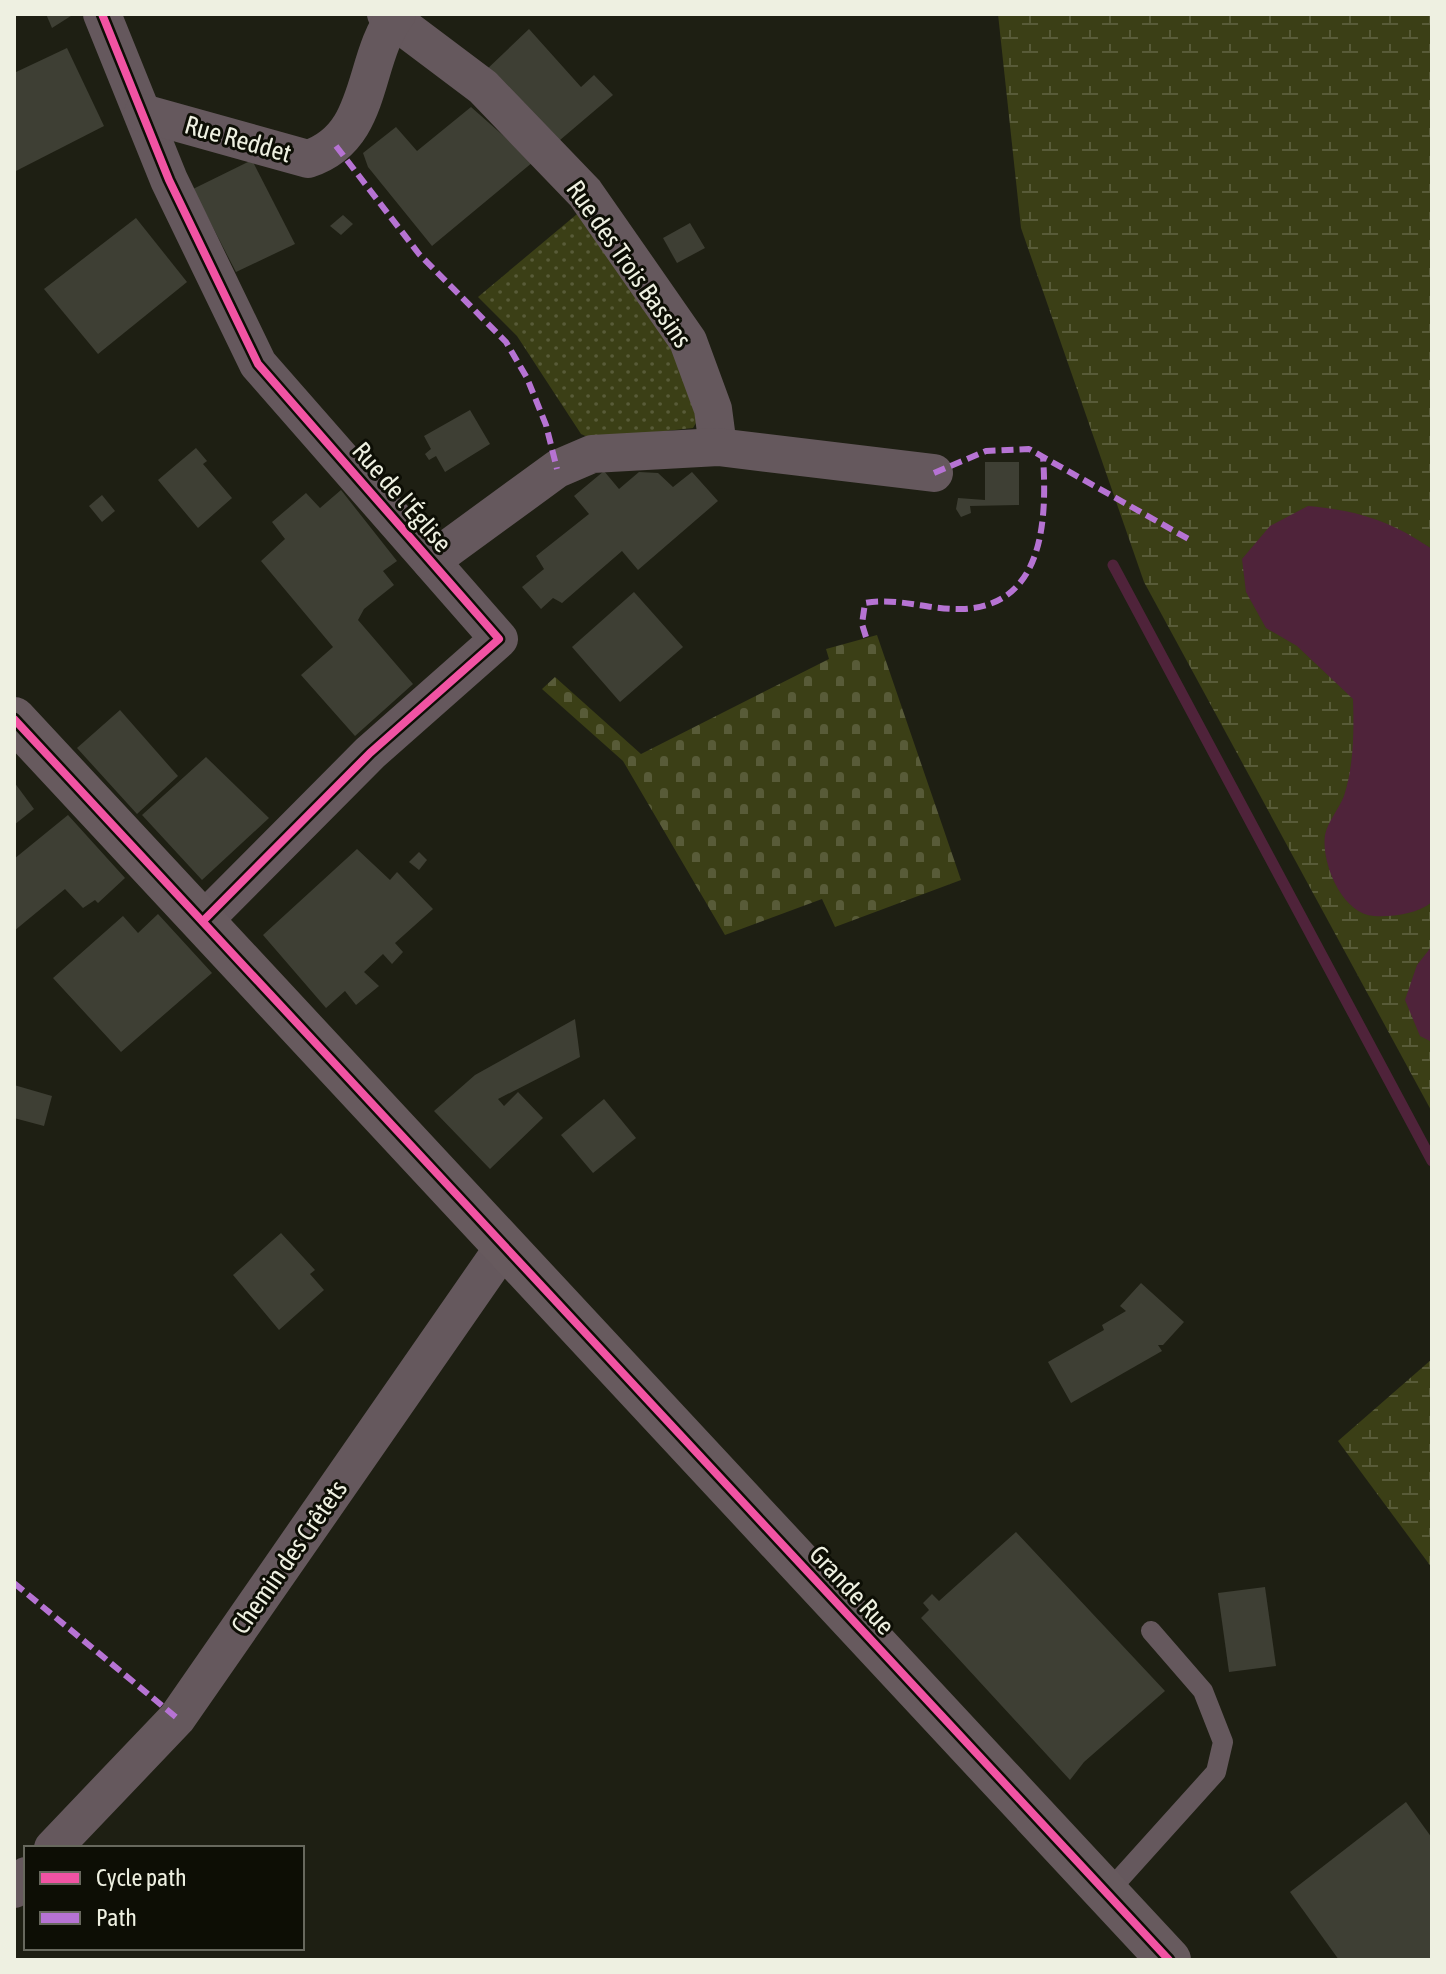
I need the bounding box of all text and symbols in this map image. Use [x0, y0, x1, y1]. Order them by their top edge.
street label: Rue Reddet [181, 109, 295, 169]
street label: Rue des Trois Bassins [560, 175, 698, 353]
street label: Rue de l'Église [346, 436, 458, 558]
street label: Chemin des Crêtets [225, 1474, 353, 1640]
street label: Grande Rue [803, 1539, 901, 1641]
legend [24, 1846, 304, 1950]
text: Cycle path [96, 1864, 187, 1891]
text: Path [96, 1904, 137, 1931]

